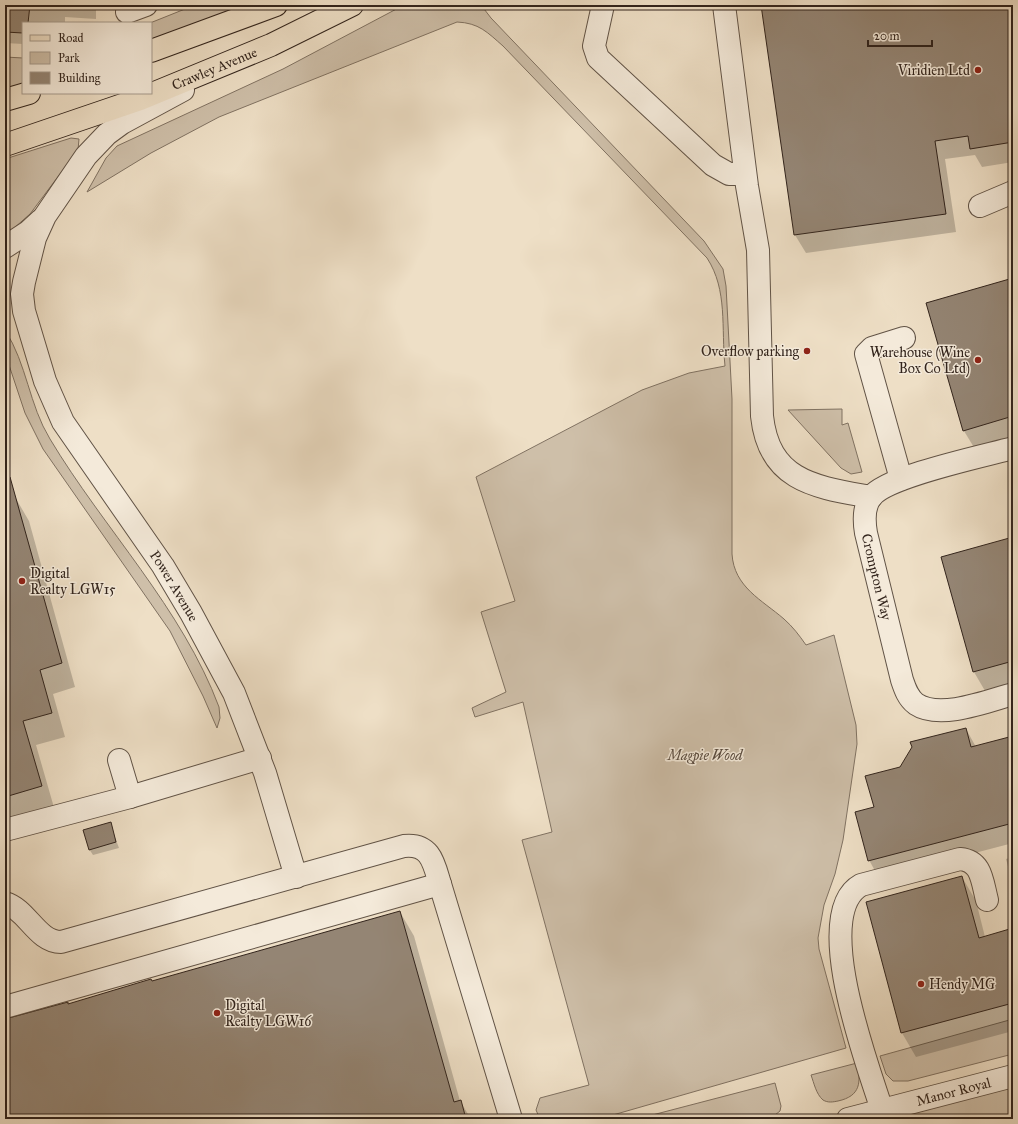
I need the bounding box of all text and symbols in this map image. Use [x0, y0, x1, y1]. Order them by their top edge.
legend [22, 22, 152, 94]
scale bar [868, 22, 932, 48]
text: 20 m [874, 29, 900, 43]
text: Road [58, 31, 84, 45]
street label: Crawley Avenue [169, 44, 260, 94]
text: Park [58, 51, 80, 65]
place label: Viridien Ltd [897, 62, 970, 79]
marker: Viridien Ltd [973, 65, 983, 75]
text: Building [58, 71, 101, 86]
place label: Overflow parking [701, 343, 799, 360]
place label: Warehouse (Wine Box Co Ltd) [870, 344, 970, 378]
marker: Overflow parking [802, 346, 812, 356]
marker: Warehouse (Wine Box Co Ltd) [973, 355, 983, 365]
street label: Crompton Way [857, 532, 895, 622]
street label: Power Avenue [146, 547, 202, 625]
place label: Digital Realty LGW15 [30, 565, 116, 598]
marker: Digital Realty LGW15 [17, 576, 27, 586]
park label: Magpie Wood [665, 747, 744, 765]
place label: Hendy MG [929, 976, 995, 993]
marker: Hendy MG [916, 979, 926, 989]
place label: Digital Realty LGW16 [225, 997, 312, 1030]
marker: Digital Realty LGW16 [212, 1008, 222, 1018]
street label: Manor Royal [915, 1074, 993, 1110]

